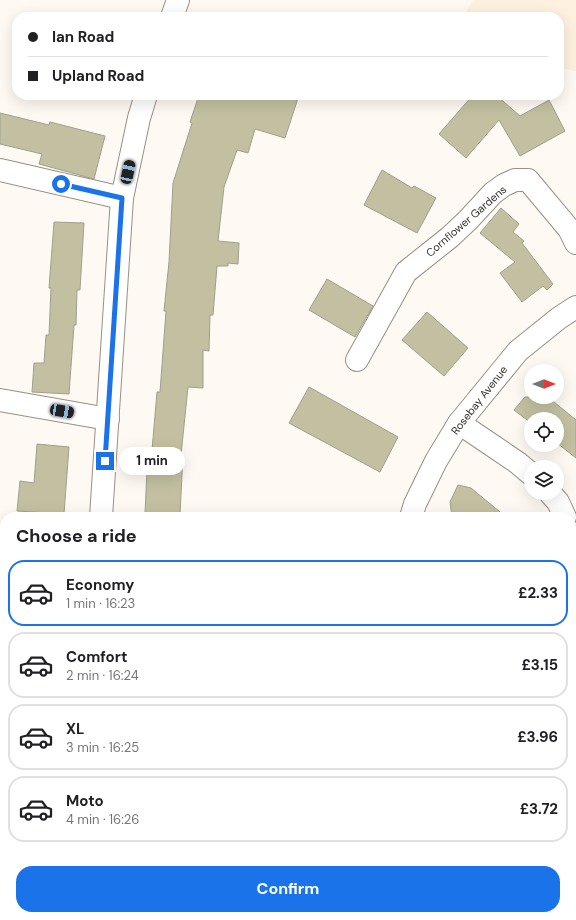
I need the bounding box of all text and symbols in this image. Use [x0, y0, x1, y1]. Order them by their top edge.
text: Ian Road [52, 27, 114, 47]
text: Upland Road [52, 66, 144, 86]
car [120, 159, 136, 185]
route start [52, 175, 70, 193]
street label: Cornflower Gardens [423, 182, 509, 260]
street label: Rosebay Avenue [448, 363, 510, 437]
north arrow [524, 364, 564, 404]
map controls [524, 364, 564, 500]
car [49, 403, 75, 419]
button: locate [524, 412, 564, 452]
callout: 1 min [119, 447, 185, 475]
route end [96, 452, 114, 470]
text: 1 min [136, 452, 168, 469]
button: layers [524, 460, 564, 500]
text: Choose a ride [16, 524, 137, 548]
icon: car [18, 575, 54, 611]
text: Economy [66, 575, 134, 595]
text: £2.33 [518, 583, 558, 603]
text: 1 min · 16:23 [66, 595, 135, 612]
icon: car [18, 647, 54, 683]
text: Comfort [66, 647, 127, 667]
text: £3.15 [521, 655, 558, 675]
text: 2 min · 16:24 [66, 667, 139, 684]
icon: car [18, 719, 54, 755]
text: XL [66, 719, 84, 739]
text: £3.96 [517, 727, 558, 747]
text: 3 min · 16:25 [66, 739, 139, 756]
icon: car [18, 791, 54, 827]
text: Moto [66, 791, 104, 811]
text: £3.72 [520, 799, 558, 819]
text: 4 min · 16:26 [66, 811, 140, 828]
button: Confirm [16, 866, 560, 912]

